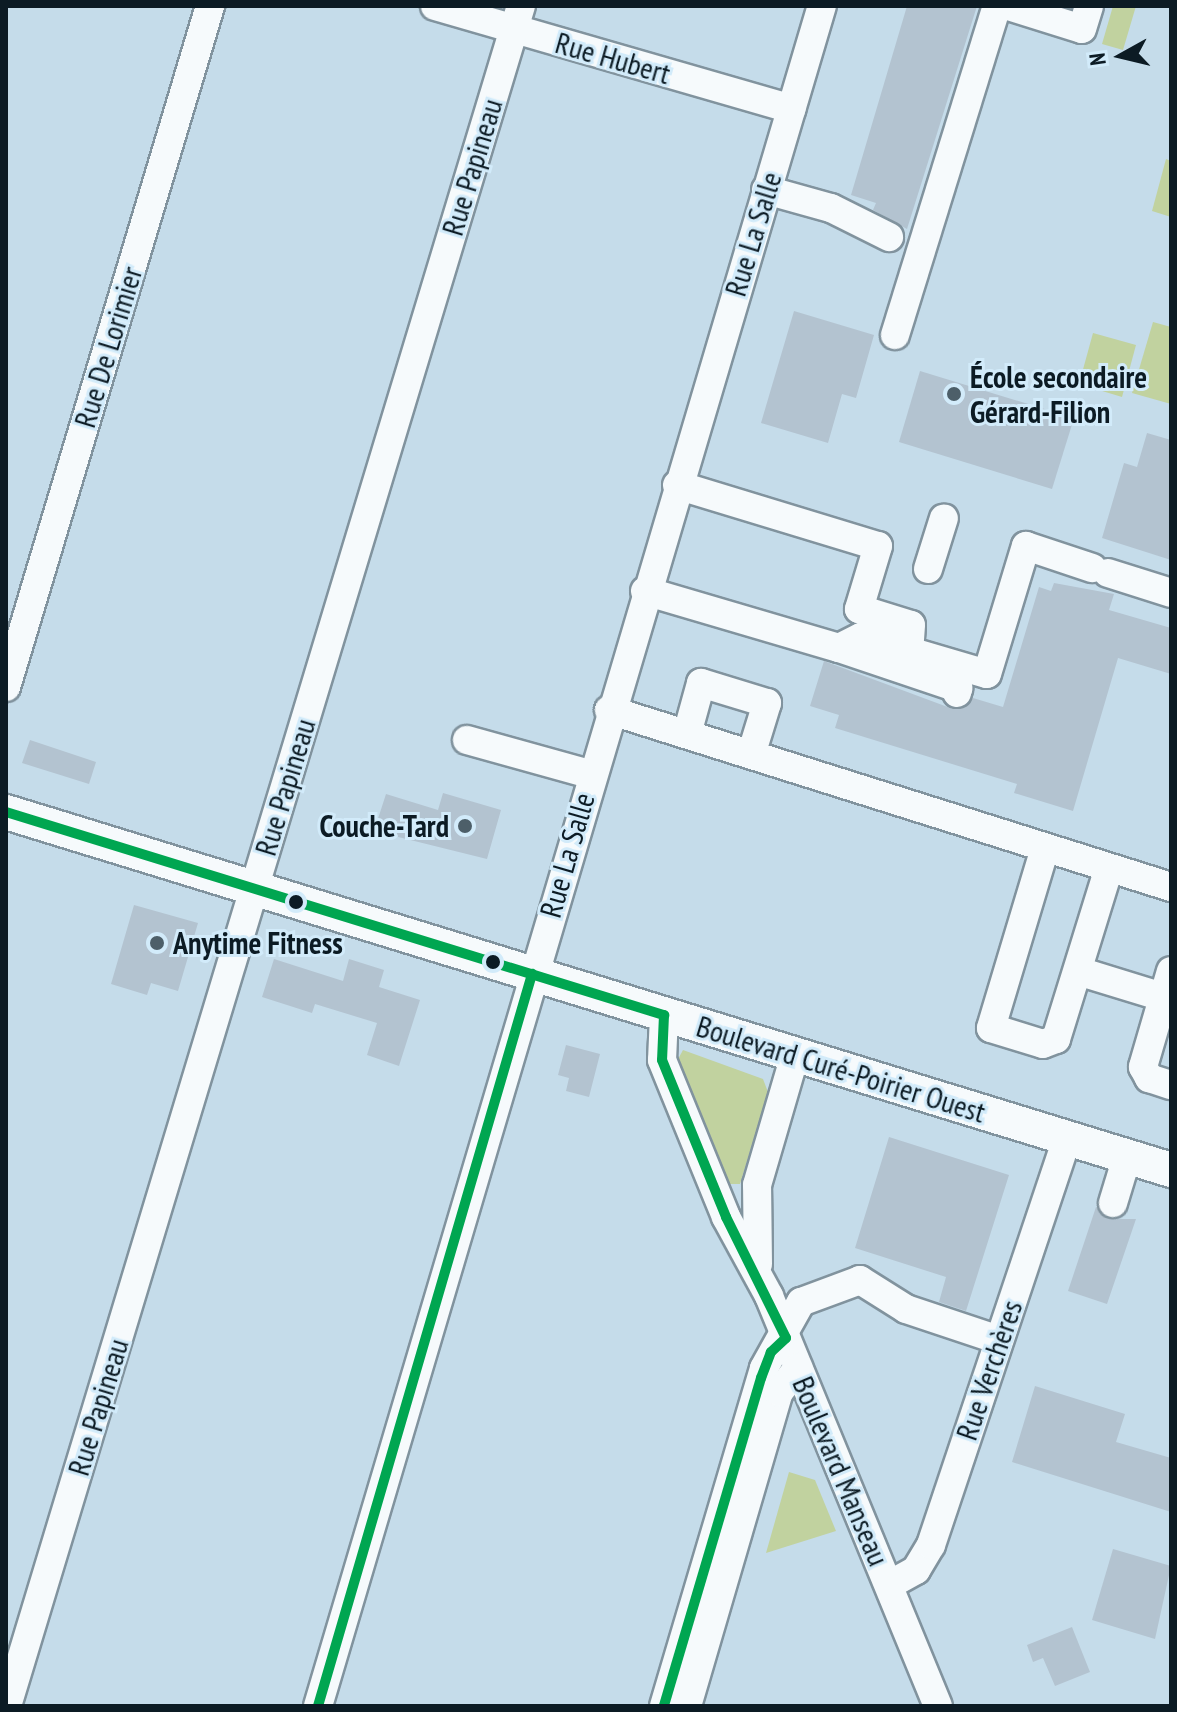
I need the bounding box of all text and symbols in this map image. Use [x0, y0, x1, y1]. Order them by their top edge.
north arrow [1081, 16, 1161, 96]
street label: Rue Hubert [551, 24, 675, 92]
text: N [1083, 52, 1112, 67]
street label: Rue Papineau [434, 94, 510, 240]
street label: Rue La Salle [717, 168, 789, 300]
street label: Rue De Lorimier [66, 262, 150, 432]
place label: École secondaire Gérard-Filion [970, 359, 1147, 430]
marker: École secondaire Gérard-Filion [945, 385, 963, 403]
street label: Rue Papineau [247, 714, 323, 860]
street label: Rue La Salle [532, 789, 602, 921]
place label: Couche-Tard [319, 808, 449, 844]
marker: Couche-Tard [456, 817, 474, 835]
unlabelled marker [288, 894, 304, 910]
place label: Anytime Fitness [173, 925, 343, 961]
marker: Anytime Fitness [148, 934, 166, 952]
unlabelled marker [485, 954, 501, 970]
street label: Boulevard Curé-Poirier Ouest [692, 1008, 990, 1130]
street label: Rue Verchères [948, 1295, 1030, 1445]
street label: Rue Papineau [60, 1334, 136, 1480]
street label: Boulevard Manseau [785, 1371, 897, 1571]

